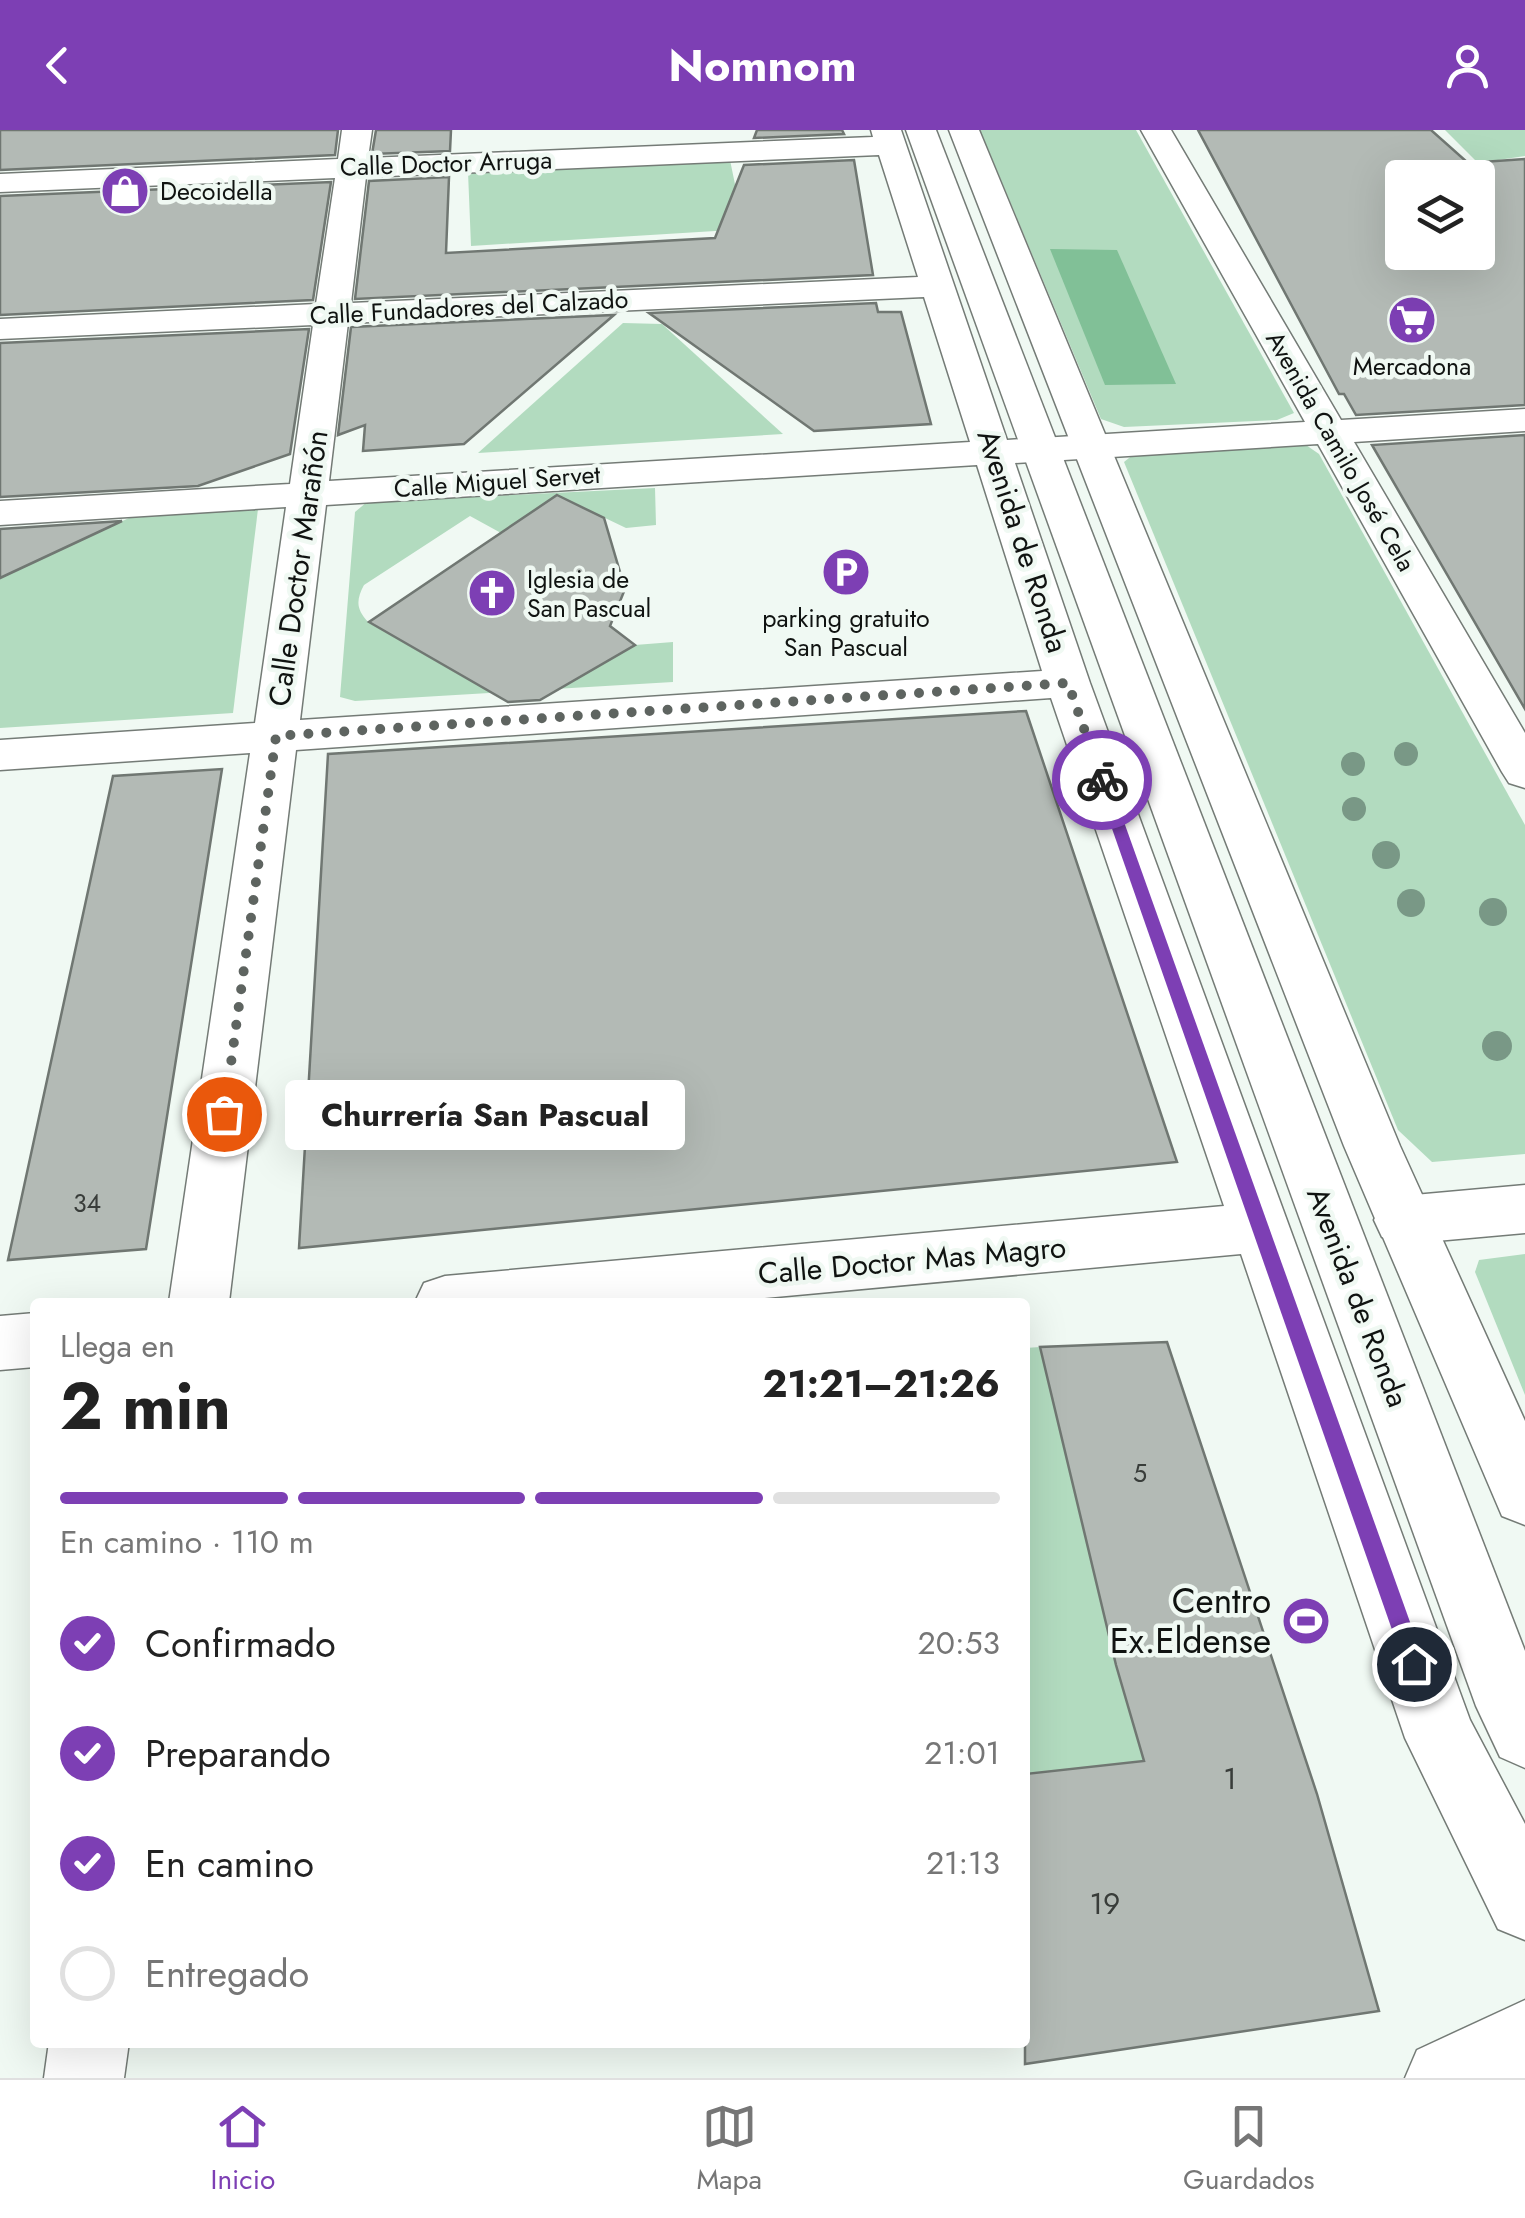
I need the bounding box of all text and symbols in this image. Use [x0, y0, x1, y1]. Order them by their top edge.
text: Nomnom [668, 33, 857, 98]
icon: back [30, 38, 85, 93]
icon: person [1440, 38, 1495, 93]
street label: Calle Doctor Arruga [339, 141, 553, 185]
map controls [1385, 160, 1495, 270]
button: layers [1385, 160, 1495, 270]
shop icon: Decoidella [99, 165, 151, 217]
place label: Decoidella [160, 173, 273, 209]
street label: Calle Fundadores del Calzado [309, 281, 629, 333]
supermarket icon: Mercadona [1386, 294, 1438, 346]
street label: Avenida Camilo José Cela [1257, 324, 1425, 578]
place label: Mercadona [1353, 348, 1471, 384]
street label: Avenida de Ronda [967, 424, 1079, 658]
street label: Calle Doctor Marañón [257, 427, 339, 709]
street label: Calle Miguel Servet [393, 456, 601, 506]
parking icon: parking gratuito San Pascual [820, 546, 872, 598]
place label: Iglesia de San Pascual [527, 561, 651, 626]
church icon: Iglesia de San Pascual [466, 567, 518, 619]
place label: parking gratuito San Pascual [762, 600, 930, 665]
courier [1052, 730, 1152, 830]
icon: bike [1075, 753, 1130, 808]
pin [182, 1072, 267, 1157]
callout: Churrería San Pascual [284, 1079, 684, 1149]
icon: bag [197, 1087, 252, 1142]
text: Churrería San Pascual [321, 1092, 649, 1138]
street label: Avenida de Ronda [1296, 1181, 1420, 1413]
house number: 34 [73, 1185, 101, 1221]
street label: Calle Doctor Mas Magro [756, 1225, 1068, 1295]
text: Llega en [60, 1323, 175, 1369]
text: 21:21–21:26 [763, 1356, 1000, 1411]
text: 2 min [60, 1359, 231, 1453]
house number: 5 [1133, 1455, 1147, 1491]
text: En camino · 110 m [60, 1519, 314, 1565]
place label: Centro Ex.Eldense [1110, 1576, 1271, 1666]
sports icon: Centro Ex.Eldense [1280, 1595, 1332, 1647]
icon: check [60, 1616, 115, 1671]
text: Confirmado [145, 1616, 336, 1671]
text: 20:53 [917, 1620, 1000, 1666]
pin [1372, 1622, 1457, 1707]
icon: home [1387, 1637, 1442, 1692]
icon: check [60, 1726, 115, 1781]
text: Preparando [145, 1726, 331, 1781]
text: 21:01 [924, 1730, 1000, 1776]
house number: 1 [1223, 1757, 1237, 1800]
icon: check [60, 1836, 115, 1891]
text: En camino [145, 1836, 314, 1891]
text: 21:13 [926, 1840, 1000, 1886]
house number: 19 [1090, 1882, 1120, 1925]
text: Entregado [145, 1946, 309, 2001]
tab: Inicio [211, 2099, 275, 2200]
tab: Mapa [696, 2099, 762, 2200]
tab: Guardados [1183, 2099, 1314, 2200]

